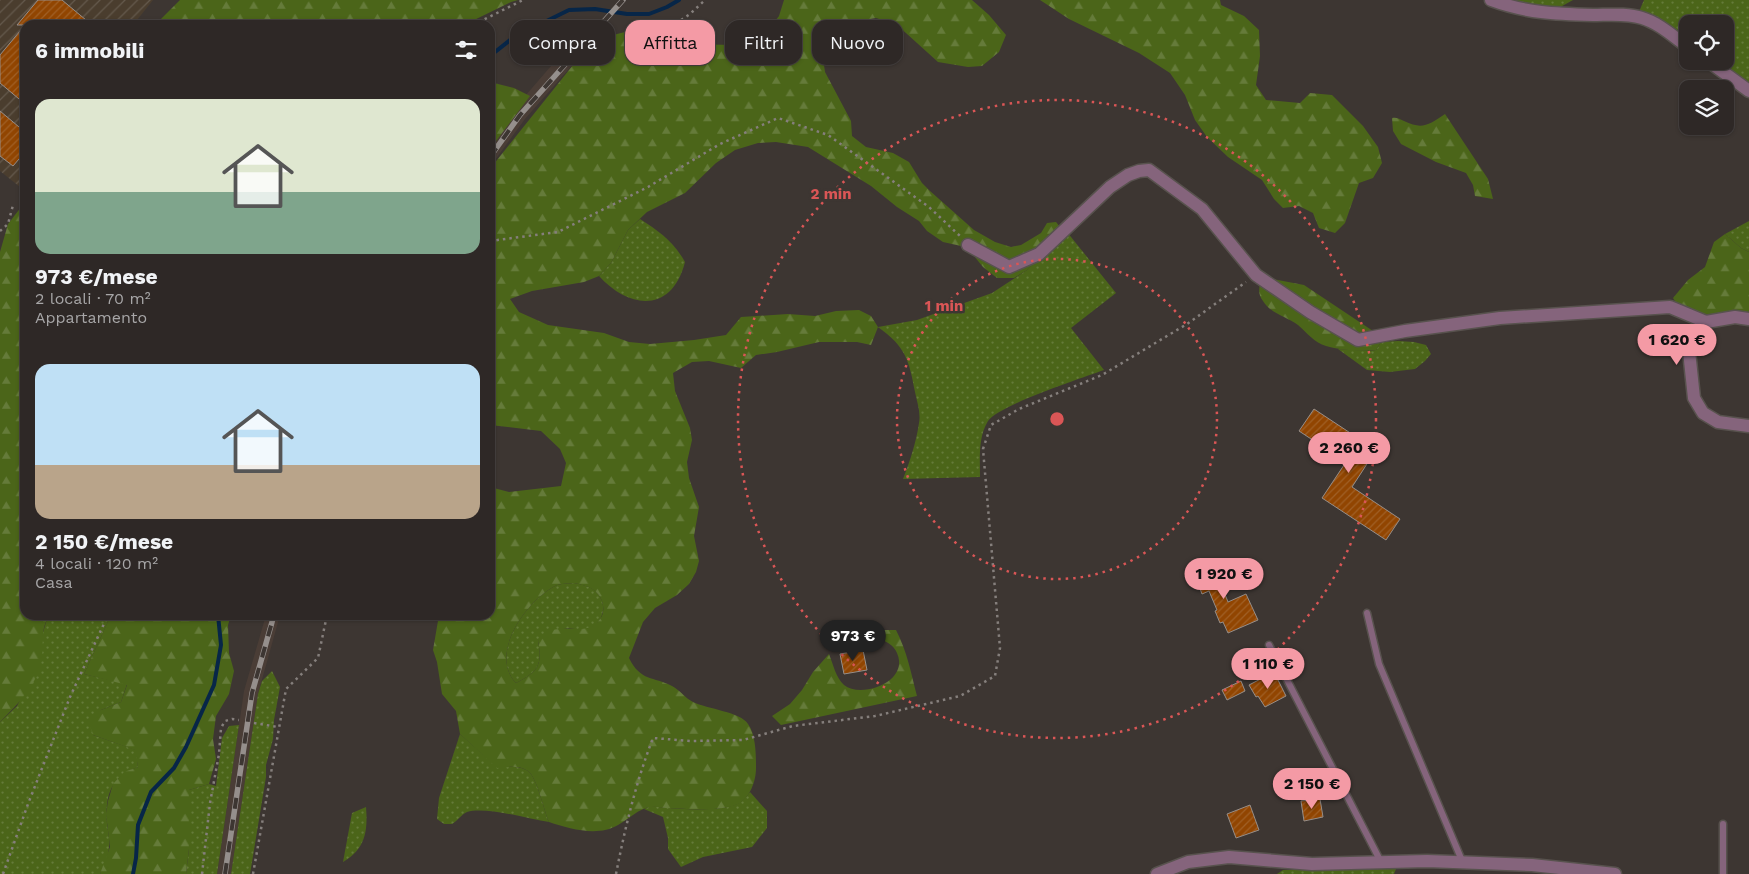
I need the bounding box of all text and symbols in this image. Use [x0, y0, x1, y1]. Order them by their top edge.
map controls [1679, 15, 1734, 135]
button: locate [1679, 15, 1734, 70]
chip: Compra [510, 20, 615, 65]
chip: Affitta [625, 20, 715, 65]
chip: Filtri [725, 20, 802, 65]
chip: Nuovo [812, 20, 903, 65]
icon: filters [452, 36, 480, 64]
text: 6 immobili [35, 38, 144, 63]
button: layers [1679, 80, 1734, 135]
icon: home [213, 131, 303, 221]
text: 2 min [810, 185, 852, 203]
text: 973 €/mese [35, 264, 158, 289]
text: 2 locali · 70 m² [35, 289, 151, 308]
text: 1 min [925, 297, 963, 315]
text: Appartamento [35, 308, 147, 327]
pin: 1 620 € [1631, 324, 1723, 366]
text: 1 620 € [1649, 330, 1705, 349]
icon: home [213, 396, 303, 486]
centre of rings [1048, 410, 1066, 428]
pin: 2 260 € [1303, 432, 1395, 474]
text: 2 260 € [1319, 438, 1379, 457]
text: 2 150 €/mese [35, 529, 173, 554]
text: 4 locali · 120 m² [35, 554, 158, 573]
pin: 1 920 € [1178, 558, 1270, 600]
text: 1 920 € [1196, 564, 1252, 583]
text: Casa [35, 573, 73, 592]
pin: 973 € [818, 620, 888, 662]
text: 973 € [831, 626, 875, 645]
pin: 1 110 € [1222, 648, 1314, 690]
text: 1 110 € [1242, 654, 1294, 673]
pin: 2 150 € [1266, 768, 1358, 810]
text: 2 150 € [1284, 774, 1340, 793]

